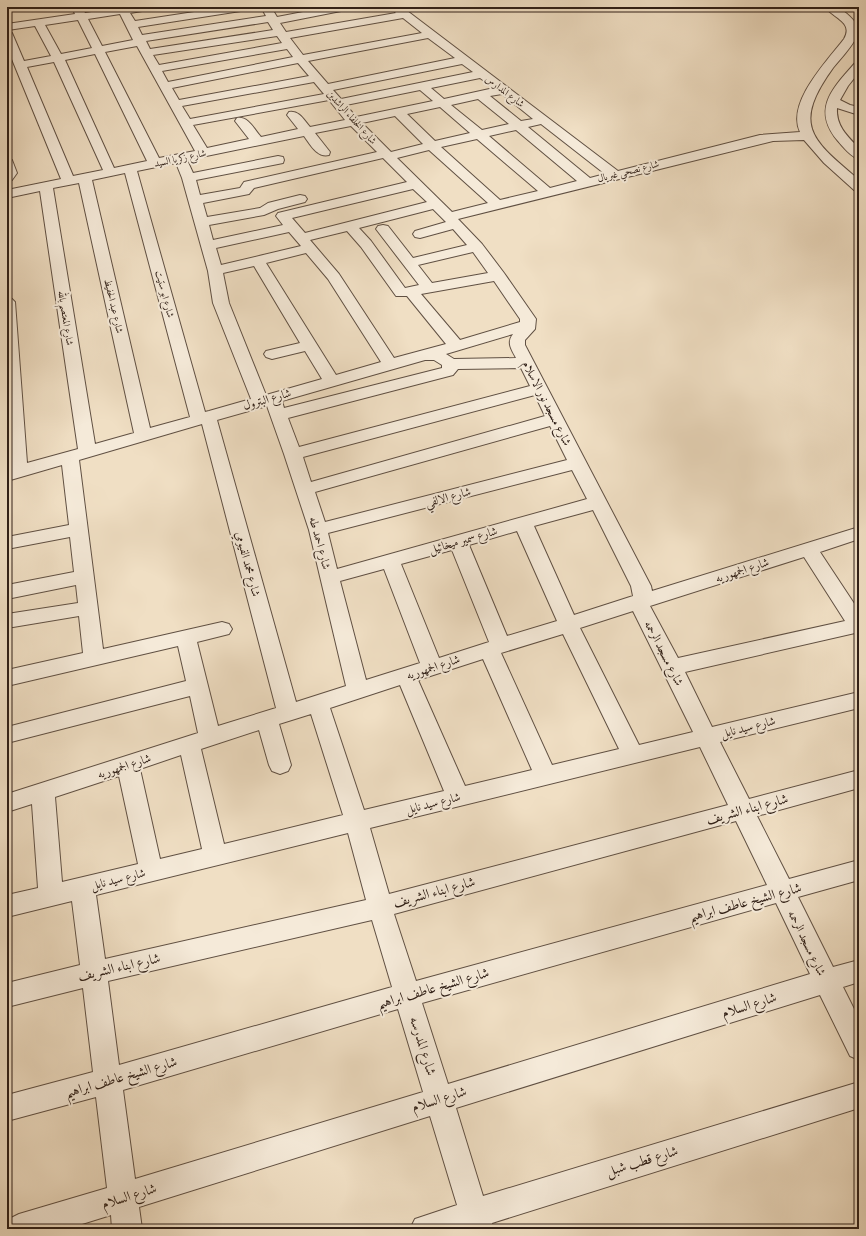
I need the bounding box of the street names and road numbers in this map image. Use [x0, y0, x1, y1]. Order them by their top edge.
street label: شارع المدارس [481, 72, 527, 113]
street label: شارع الخلفاء الراشدين [322, 87, 380, 149]
street label: شارع زكريا السيد [153, 146, 208, 173]
street label: شارع نصحي غبريال [596, 157, 661, 188]
street label: شارع ابو ستيت [150, 269, 178, 320]
street label: شارع عبد الحفيظ [99, 278, 127, 335]
street label: شارع المعتصم بالله [51, 289, 78, 347]
street label: شارع مسجد نور الاسلام [516, 358, 575, 450]
street label: شارع البترول [241, 384, 294, 416]
street label: شارع الالفي [423, 483, 474, 515]
street label: شارع احمد طه [302, 515, 335, 572]
street label: شارع سمير ميخائيل [427, 523, 500, 560]
street label: شارع محمد الفيومي [229, 530, 264, 599]
street label: شارع الجمهوريه [713, 554, 772, 589]
street label: شارع مسجد الرحمه [638, 618, 687, 690]
street label: شارع الجمهوريه [404, 651, 463, 686]
street label: شارع سيد نايل [719, 712, 778, 744]
street label: شارع الجمهوريه [95, 750, 154, 785]
street label: شارع سيد نايل [404, 788, 463, 820]
street label: شارع ابناء الشريف [704, 789, 791, 831]
street label: شارع سيد نايل [89, 864, 148, 896]
street label: شارع ابناء الشريف [391, 872, 478, 914]
street label: شارع الشيخ عاطف ابراهيم [687, 878, 805, 930]
street label: شارع مسجد الرحمه [782, 908, 830, 980]
street label: شارع ابناء الشريف [76, 948, 163, 988]
street label: شارع الشيخ عاطف ابراهيم [375, 963, 493, 1017]
street label: شارع السلام [719, 988, 780, 1025]
street label: شارع المدرسه [403, 1014, 441, 1078]
street label: شارع الشيخ عاطف ابراهيم [63, 1052, 181, 1106]
street label: شارع السلام [409, 1082, 470, 1119]
street label: شارع قطب شبل [604, 1141, 681, 1183]
street label: شارع السلام [99, 1179, 160, 1216]

